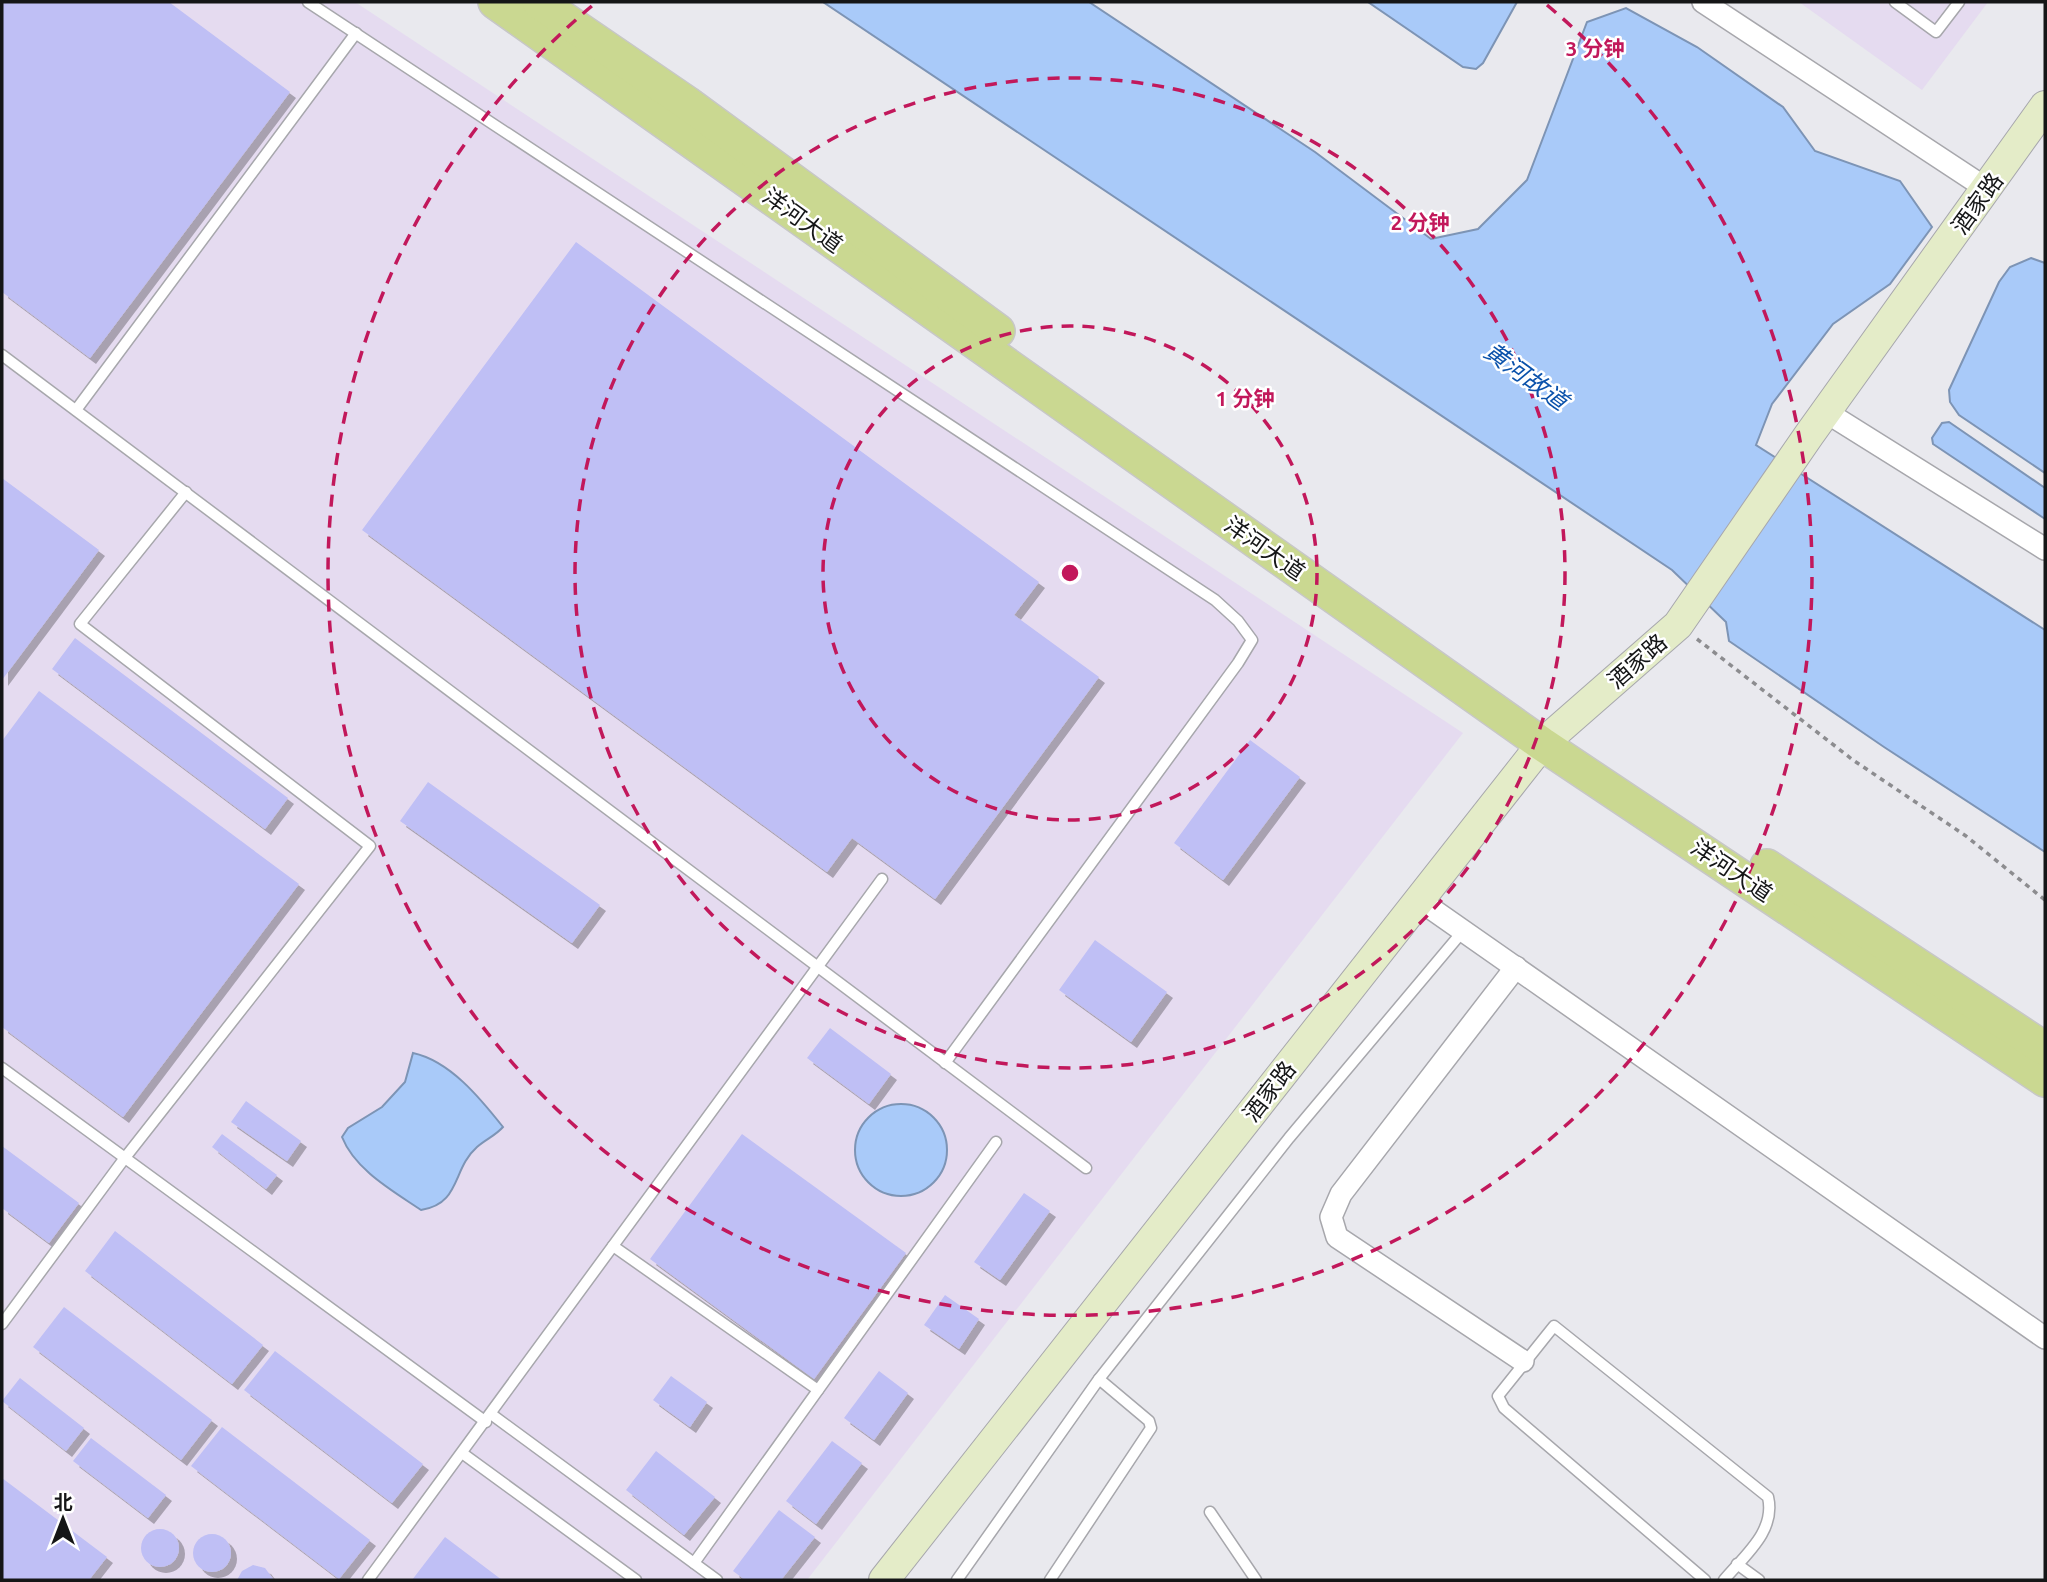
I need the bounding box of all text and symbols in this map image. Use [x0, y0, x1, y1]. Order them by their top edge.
text: 3 分钟 [1566, 36, 1624, 60]
street label: 酒家路 [1947, 168, 2007, 238]
street label: 洋河大道 [758, 183, 848, 257]
text: 2 分钟 [1391, 210, 1449, 234]
water label: 黄河故道 [1479, 337, 1575, 417]
text: 1 分钟 [1216, 386, 1274, 410]
street label: 洋河大道 [1220, 511, 1310, 585]
centre of rings [1058, 561, 1082, 585]
street label: 酒家路 [1603, 629, 1671, 693]
street label: 洋河大道 [1687, 834, 1777, 906]
street label: 酒家路 [1238, 1056, 1300, 1126]
north arrow [28, 1484, 98, 1554]
text: 北 [53, 1491, 73, 1513]

